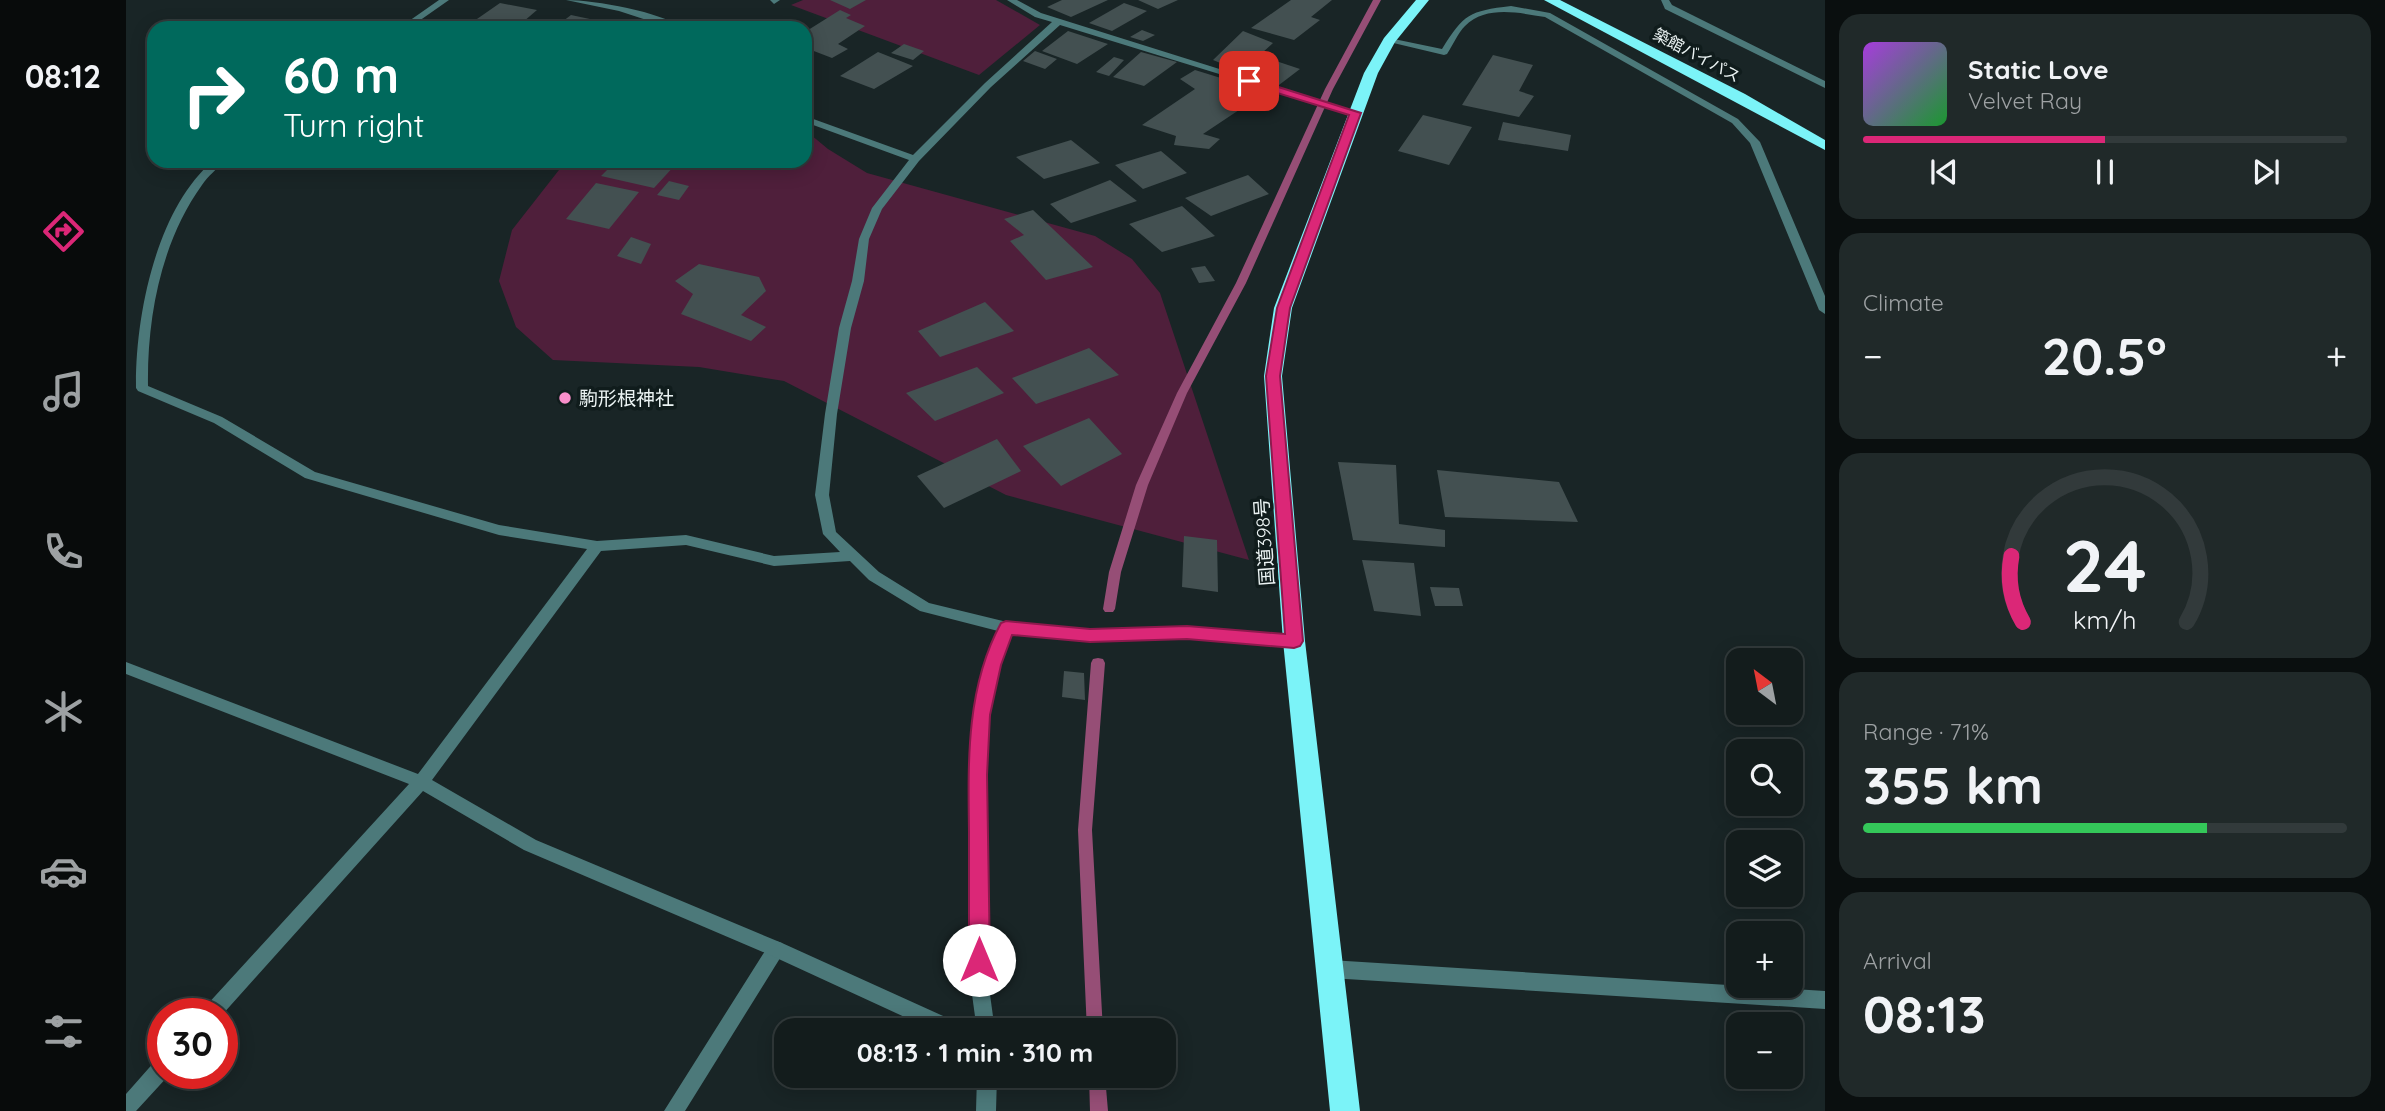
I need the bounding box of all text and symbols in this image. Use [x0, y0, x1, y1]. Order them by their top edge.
street label: 築館バイパス [1650, 24, 1744, 86]
text: 60 m [283, 44, 399, 105]
icon: right [168, 49, 259, 140]
pin [1219, 51, 1279, 111]
text: Static Love [1968, 53, 2109, 86]
text: 08:12 [25, 56, 101, 96]
icon: arrive [1230, 62, 1268, 100]
text: Velvet Ray [1968, 86, 2082, 115]
text: Turn right [283, 105, 424, 145]
icon: previous [1925, 153, 1963, 191]
icon: pause [2086, 153, 2124, 191]
icon: next [2247, 153, 2285, 191]
icon: directions [39, 207, 88, 256]
text: Climate [1863, 288, 1944, 317]
text: 20.5° [2042, 323, 2167, 388]
text: − [1863, 332, 1883, 380]
text: + [2326, 332, 2347, 380]
icon: music [39, 367, 88, 416]
place label: 駒形根神社 [579, 386, 674, 410]
marker: 駒形根神社 [557, 390, 573, 406]
street label: 国道398号 [1249, 497, 1279, 587]
text: 24 [2063, 519, 2147, 610]
icon: phone [39, 527, 88, 576]
text: km/h [2073, 603, 2137, 634]
north arrow [1726, 648, 1802, 724]
map controls [1726, 648, 1803, 1089]
icon: climate [39, 687, 88, 736]
text: Range · 71% [1863, 717, 1989, 746]
button: search [1726, 739, 1803, 816]
text: 355 km [1863, 752, 2043, 817]
button: layers [1726, 830, 1803, 907]
icon: car [39, 847, 88, 896]
button: + [1726, 921, 1803, 998]
position arrow [942, 923, 1016, 997]
text: Arrival [1863, 946, 1932, 975]
text: 08:13 [1863, 981, 1986, 1046]
speed limit sign: 30 [147, 998, 238, 1089]
icon: filters [39, 1007, 88, 1056]
button: − [1726, 1012, 1803, 1089]
text: 08:13 · 1 min · 310 m [857, 1036, 1093, 1069]

